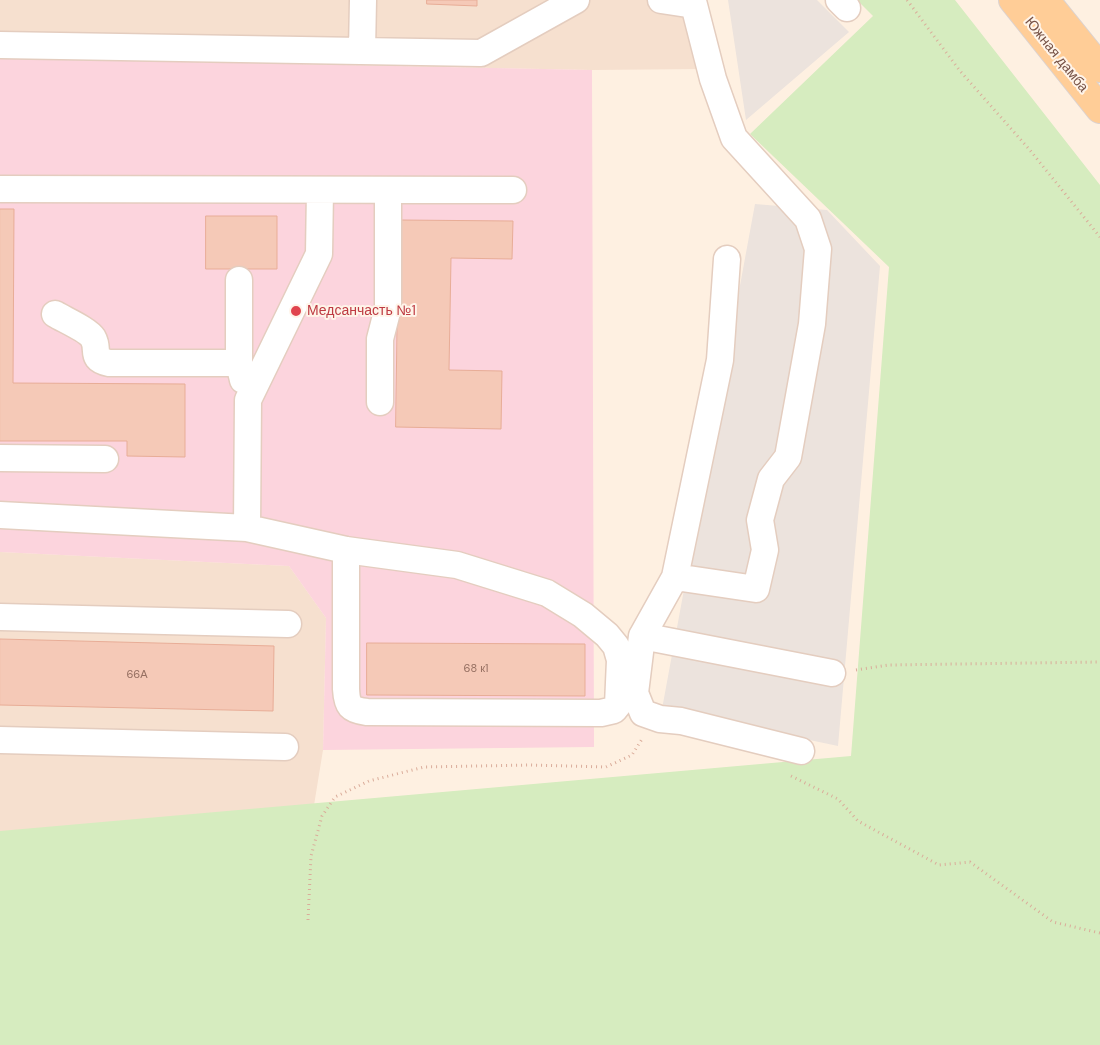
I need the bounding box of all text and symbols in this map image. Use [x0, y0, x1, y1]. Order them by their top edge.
street label: Южная дамба [1021, 14, 1091, 96]
place label: Медсанчасть №1 [307, 303, 416, 319]
marker: Медсанчасть №1 [289, 304, 303, 318]
house number: 68 к1 [464, 662, 488, 676]
house number: 66А [126, 668, 148, 682]

